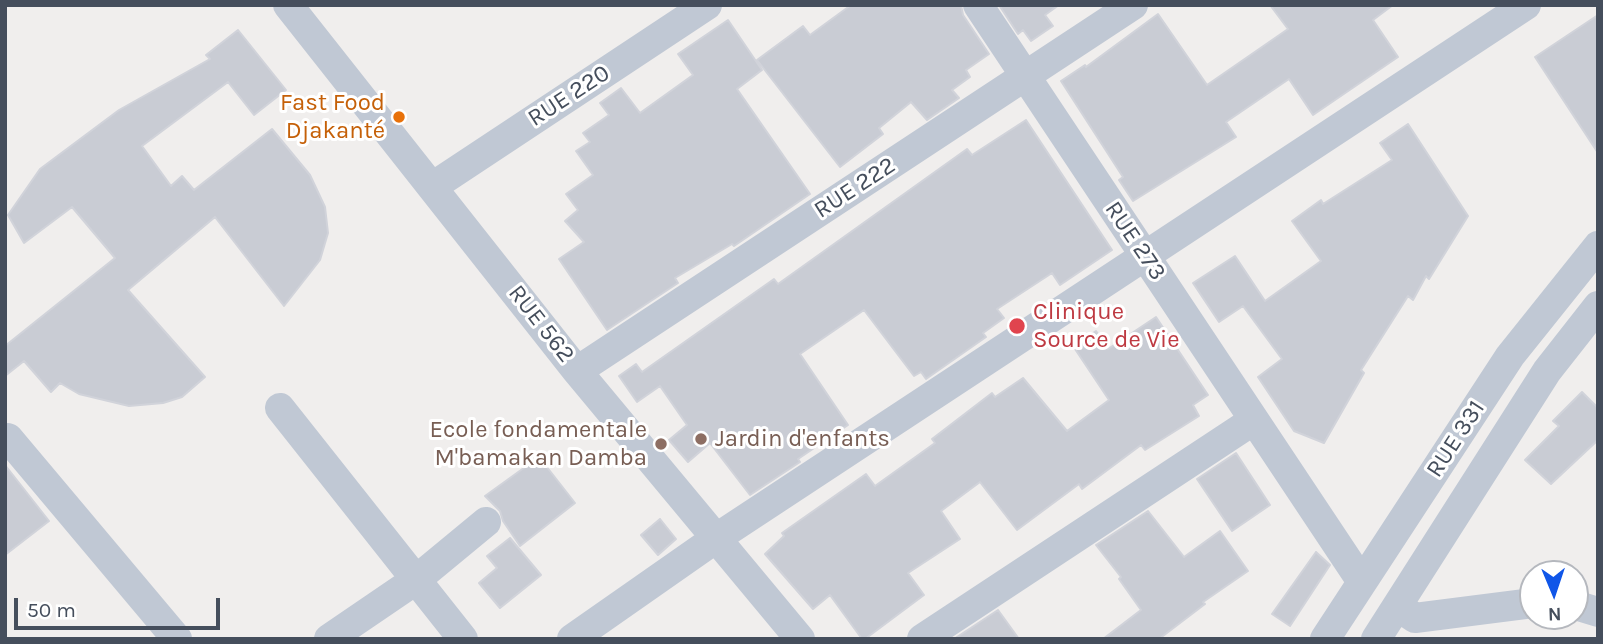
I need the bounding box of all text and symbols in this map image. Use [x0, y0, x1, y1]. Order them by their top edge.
street label: RUE 220 [523, 59, 615, 133]
place label: Fast Food Djakanté [280, 89, 385, 145]
marker: Fast Food Djakanté [391, 109, 407, 125]
street label: RUE 222 [809, 151, 901, 225]
street label: RUE 273 [1098, 196, 1172, 286]
street label: RUE 562 [502, 279, 580, 369]
place label: Clinique Source de Vie [1033, 298, 1179, 354]
marker: Clinique Source de Vie [1007, 316, 1027, 336]
street label: RUE 331 [1421, 395, 1491, 483]
place label: Ecole fondamentale M'bamakan Damba [429, 416, 647, 472]
place label: Jardin d'enfants [715, 425, 890, 453]
marker: Jardin d'enfants [693, 431, 709, 447]
marker: Ecole fondamentale M'bamakan Damba [653, 436, 669, 452]
north arrow [1519, 560, 1589, 630]
scale bar [18, 584, 224, 628]
text: 50 m [27, 598, 76, 622]
text: N [1547, 603, 1562, 625]

